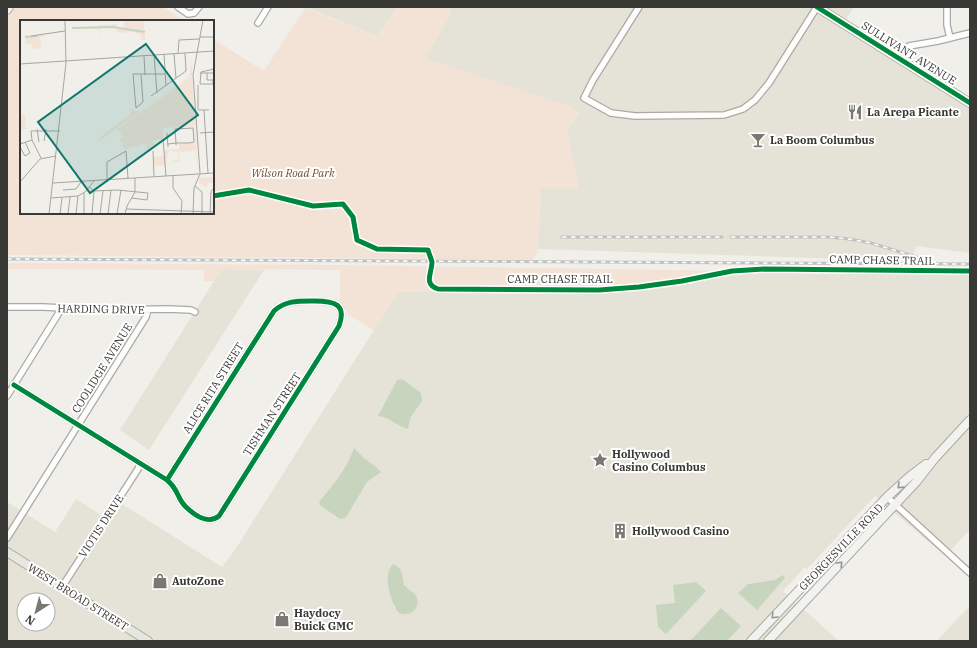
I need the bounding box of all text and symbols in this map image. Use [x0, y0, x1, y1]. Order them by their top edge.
street label: SULLIVANT AVENUE [859, 18, 959, 88]
inset map [20, 20, 214, 214]
restaurant icon: La Arepa Picante [846, 103, 864, 121]
place label: La Arepa Picante [867, 105, 959, 119]
bar icon: La Boom Columbus [749, 131, 767, 149]
place label: La Boom Columbus [770, 133, 875, 147]
park label: Wilson Road Park [251, 166, 335, 180]
street label: CAMP CHASE TRAIL [829, 252, 935, 268]
street label: CAMP CHASE TRAIL [507, 272, 613, 286]
street label: HARDING DRIVE [57, 301, 145, 317]
street label: COOLIDGE AVENUE [69, 320, 135, 416]
street label: ALICE RITA STREET [179, 340, 247, 436]
street label: TISHMAN STREET [240, 370, 304, 458]
place label: Hollywood Casino Columbus [612, 447, 706, 474]
place icon: Hollywood Casino Columbus [591, 451, 609, 469]
one-way arrow [897, 481, 905, 489]
street label: VIOTIS DRIVE [75, 492, 127, 560]
street label: GEORGESVILLE ROAD [796, 500, 886, 593]
building icon: Hollywood Casino [611, 522, 629, 540]
place label: Hollywood Casino [632, 524, 729, 538]
street label: WEST BROAD STREET [25, 560, 131, 634]
one-way arrow [835, 561, 843, 569]
shop icon: AutoZone [151, 572, 169, 590]
place label: AutoZone [172, 574, 224, 588]
north arrow [16, 592, 56, 632]
place label: Haydocy Buick GMC [294, 606, 353, 633]
shop icon: Haydocy Buick GMC [273, 610, 291, 628]
one-way arrow [772, 611, 779, 619]
text: N [22, 612, 38, 628]

